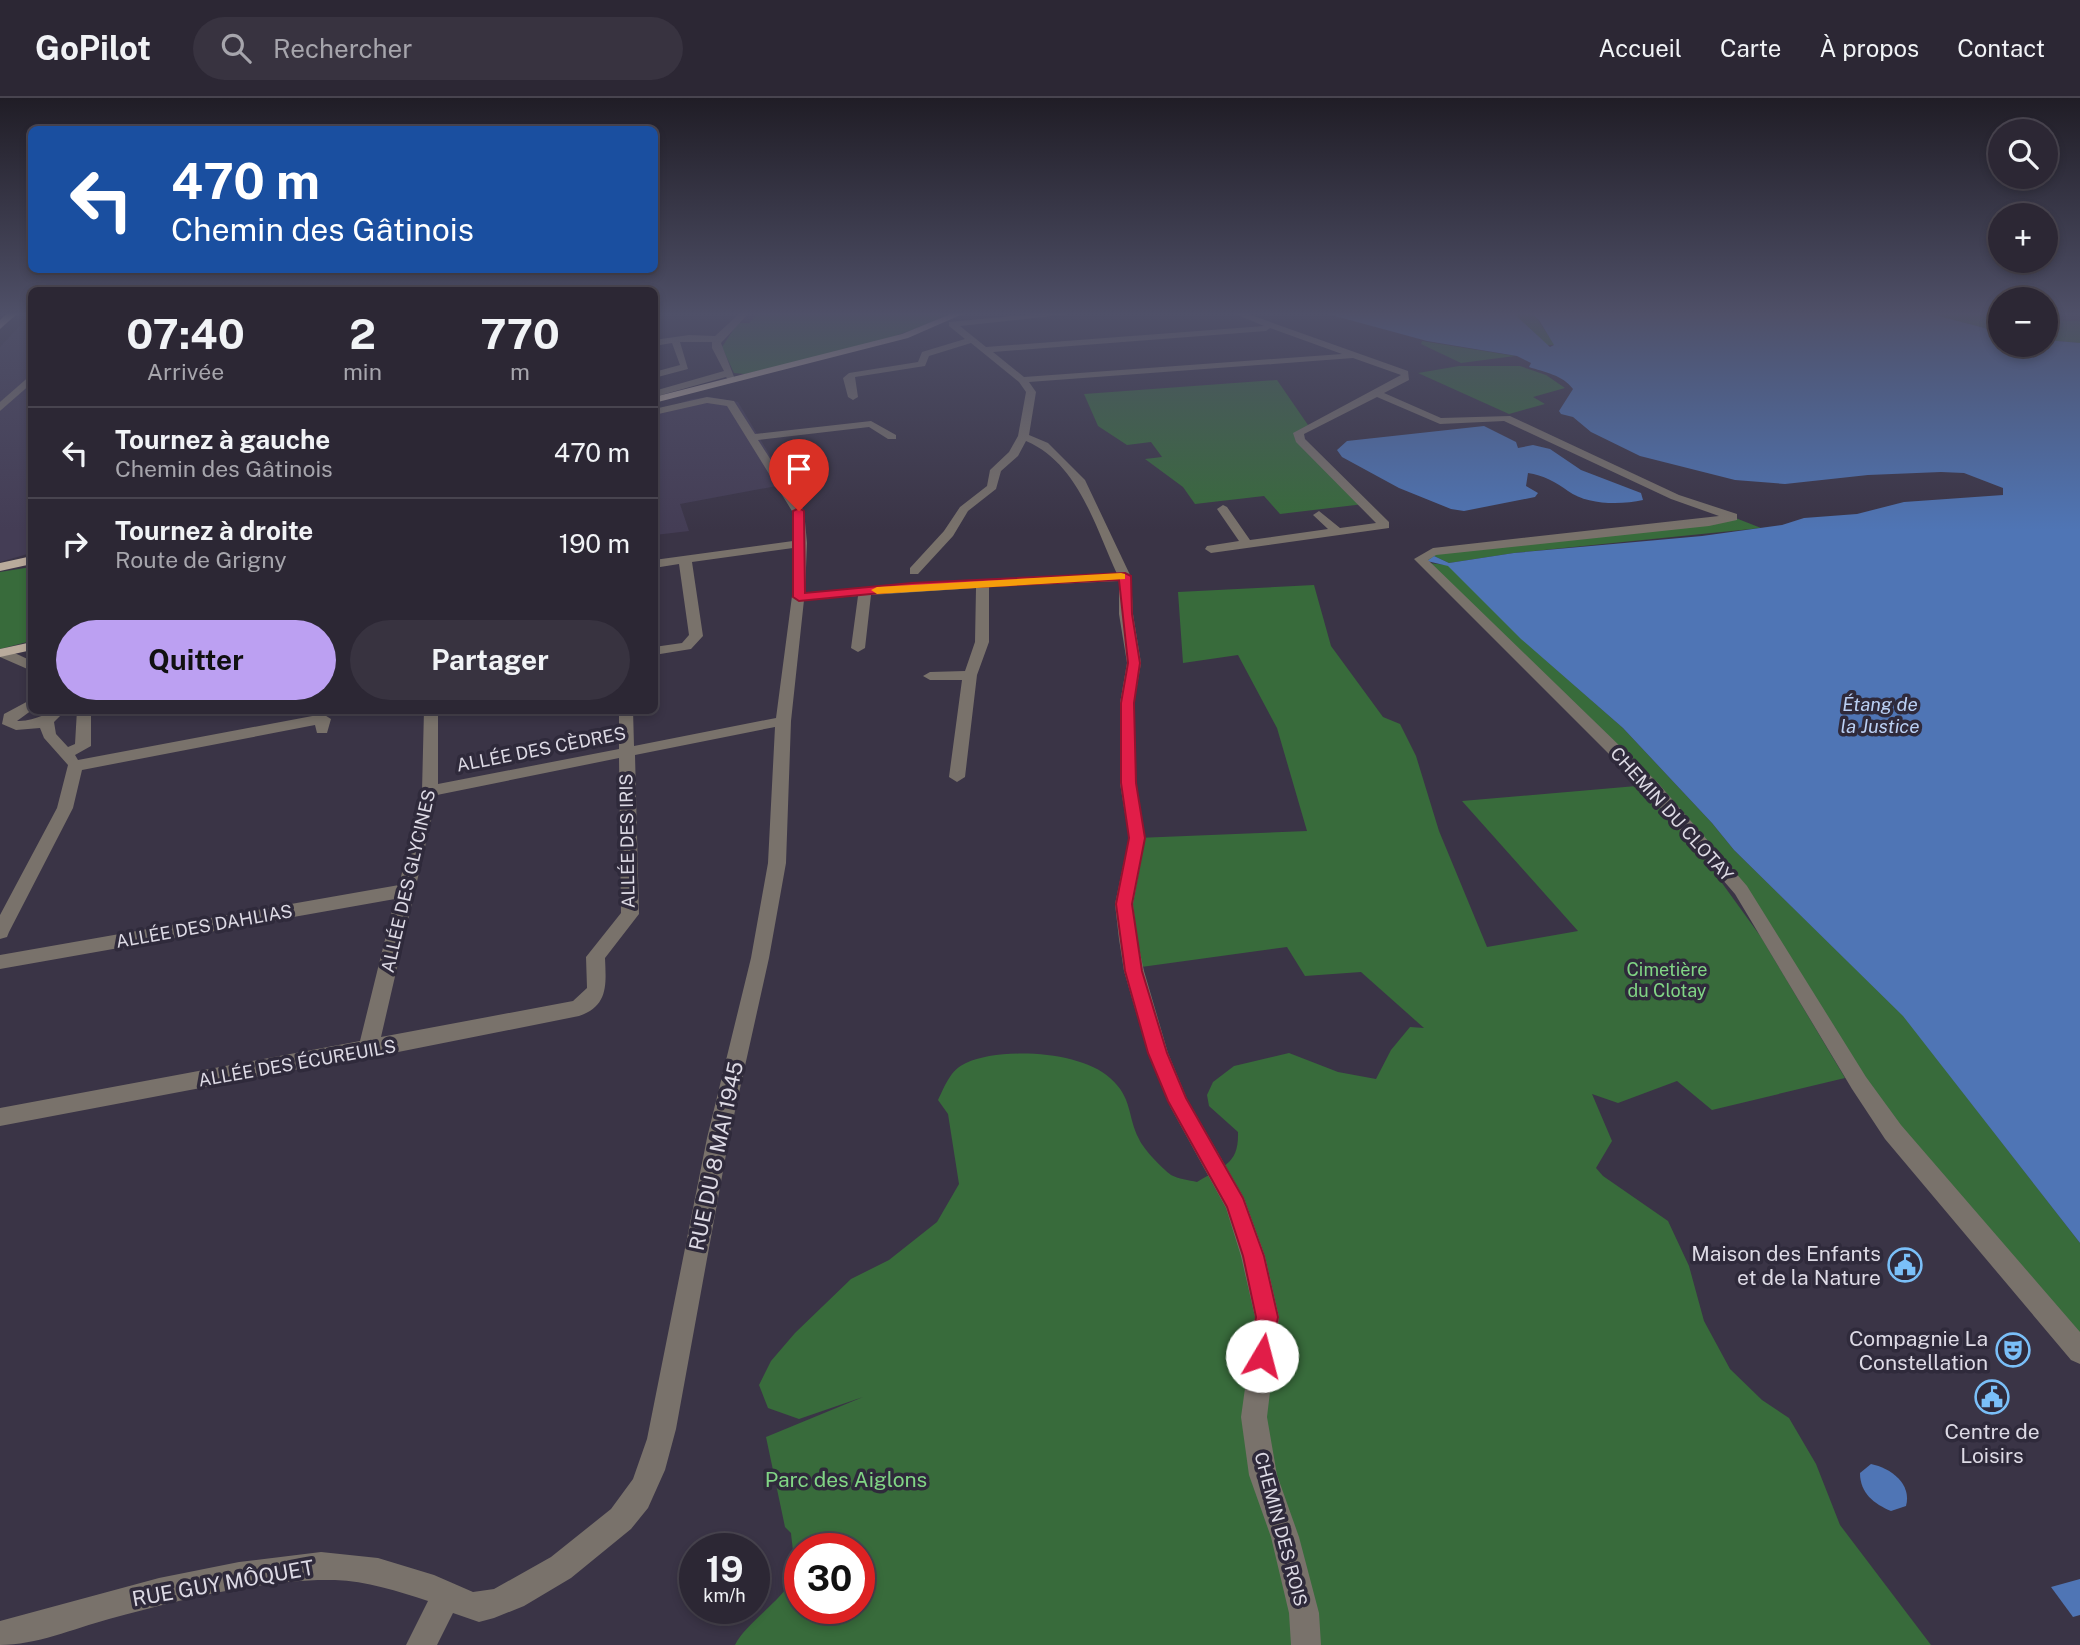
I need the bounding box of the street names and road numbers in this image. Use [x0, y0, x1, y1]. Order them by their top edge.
street label: ALLÉE DES CÈDRES [454, 721, 628, 776]
street label: CHEMIN DU CLOTAY [1606, 743, 1738, 885]
street label: ALLÉE DES IRIS [614, 773, 639, 909]
street label: ALLÉE DES GLYCINES [376, 787, 439, 975]
street label: ALLÉE DES DAHLIAS [114, 899, 294, 952]
street label: ALLÉE DES ÉCUREUILS [196, 1034, 398, 1091]
street label: RUE DU 8 MAI 1945 [684, 1059, 748, 1253]
street label: CHEMIN DES ROIS [1250, 1450, 1312, 1608]
street label: RUE GUY MÔQUET [130, 1555, 316, 1611]

